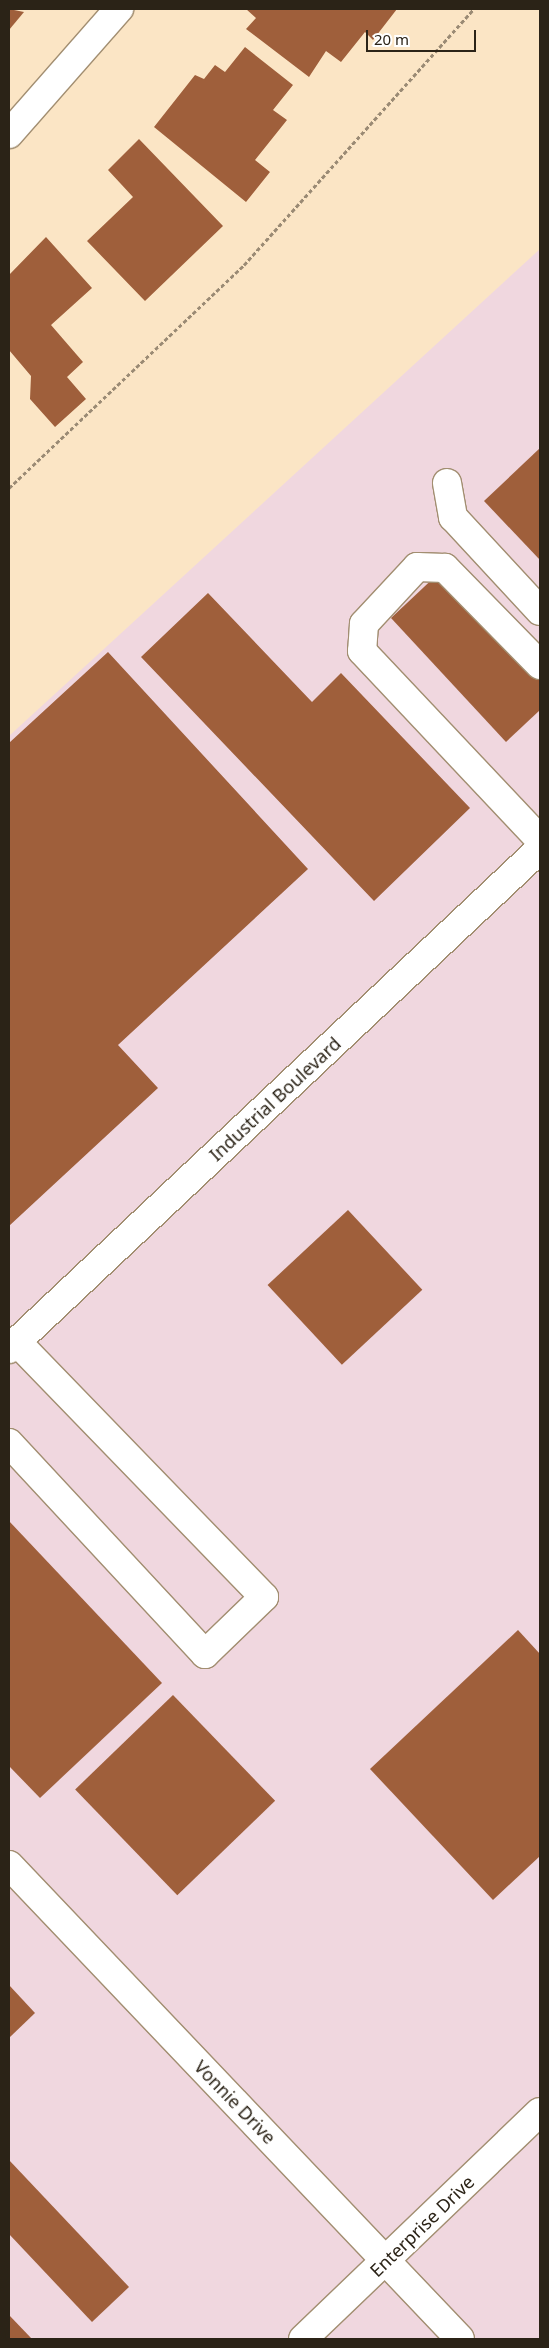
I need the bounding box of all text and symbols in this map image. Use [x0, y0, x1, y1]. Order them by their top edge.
scale bar [369, 20, 479, 52]
text: 20 m [374, 29, 409, 49]
street label: Industrial Boulevard [205, 1033, 345, 1165]
street label: Vonnie Drive [190, 2056, 280, 2148]
street label: Enterprise Drive [365, 2171, 479, 2281]

